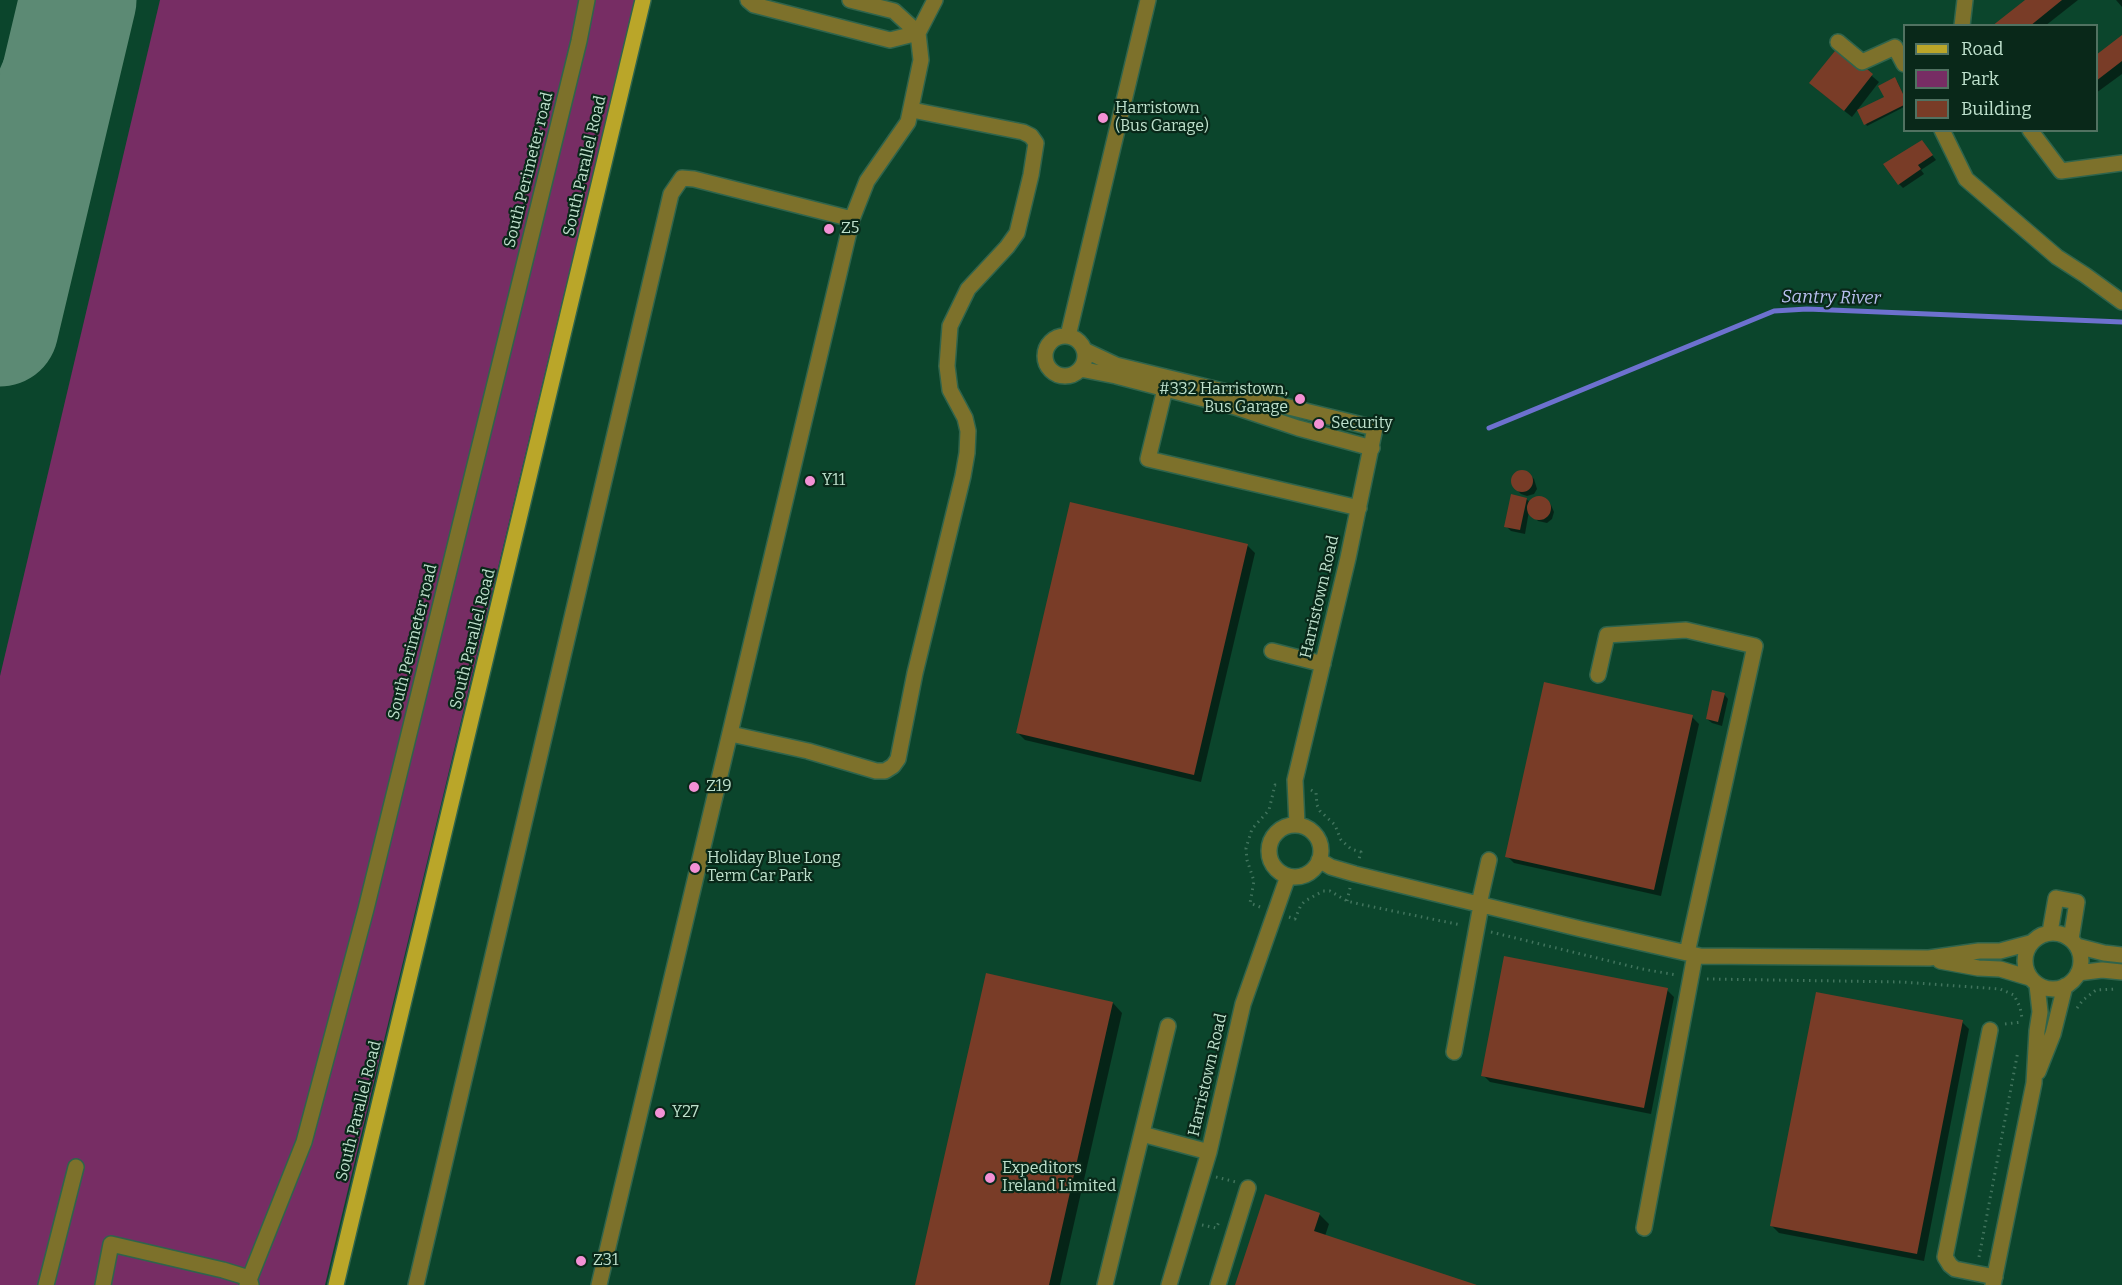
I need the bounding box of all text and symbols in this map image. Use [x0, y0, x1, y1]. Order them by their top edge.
legend [1903, 24, 2098, 132]
text: Road [1961, 38, 2003, 60]
text: Park [1961, 68, 1999, 90]
street label: South Perimeter road [500, 90, 558, 250]
street label: South Parallel Road [559, 94, 611, 238]
text: Building [1961, 98, 2032, 120]
place label: Harristown (Bus Garage) [1115, 99, 1209, 137]
marker: Harristown (Bus Garage) [1096, 111, 1110, 125]
place label: Z5 [841, 219, 859, 239]
marker: Z5 [822, 222, 836, 236]
water label: Santry River [1781, 286, 1881, 310]
place label: #332 Harristown, Bus Garage [1159, 380, 1288, 418]
marker: #332 Harristown, Bus Garage [1293, 392, 1307, 406]
place label: Security [1331, 414, 1393, 434]
marker: Security [1312, 417, 1326, 431]
place label: Y11 [822, 471, 845, 491]
marker: Y11 [803, 474, 817, 488]
street label: Harristown Road [1297, 534, 1343, 660]
street label: South Perimeter road [384, 562, 442, 722]
street label: South Parallel Road [446, 567, 500, 711]
place label: Z19 [706, 777, 732, 797]
marker: Z19 [687, 780, 701, 794]
place label: Holiday Blue Long Term Car Park [707, 849, 841, 887]
marker: Holiday Blue Long Term Car Park [688, 861, 702, 875]
street label: Harristown Road [1185, 1012, 1231, 1138]
street label: South Parallel Road [332, 1039, 386, 1183]
place label: Y27 [672, 1103, 699, 1123]
marker: Y27 [653, 1106, 667, 1120]
place label: Expeditors Ireland Limited [1002, 1159, 1116, 1197]
marker: Expeditors Ireland Limited [983, 1171, 997, 1185]
place label: Z31 [593, 1251, 618, 1271]
marker: Z31 [574, 1254, 588, 1268]

